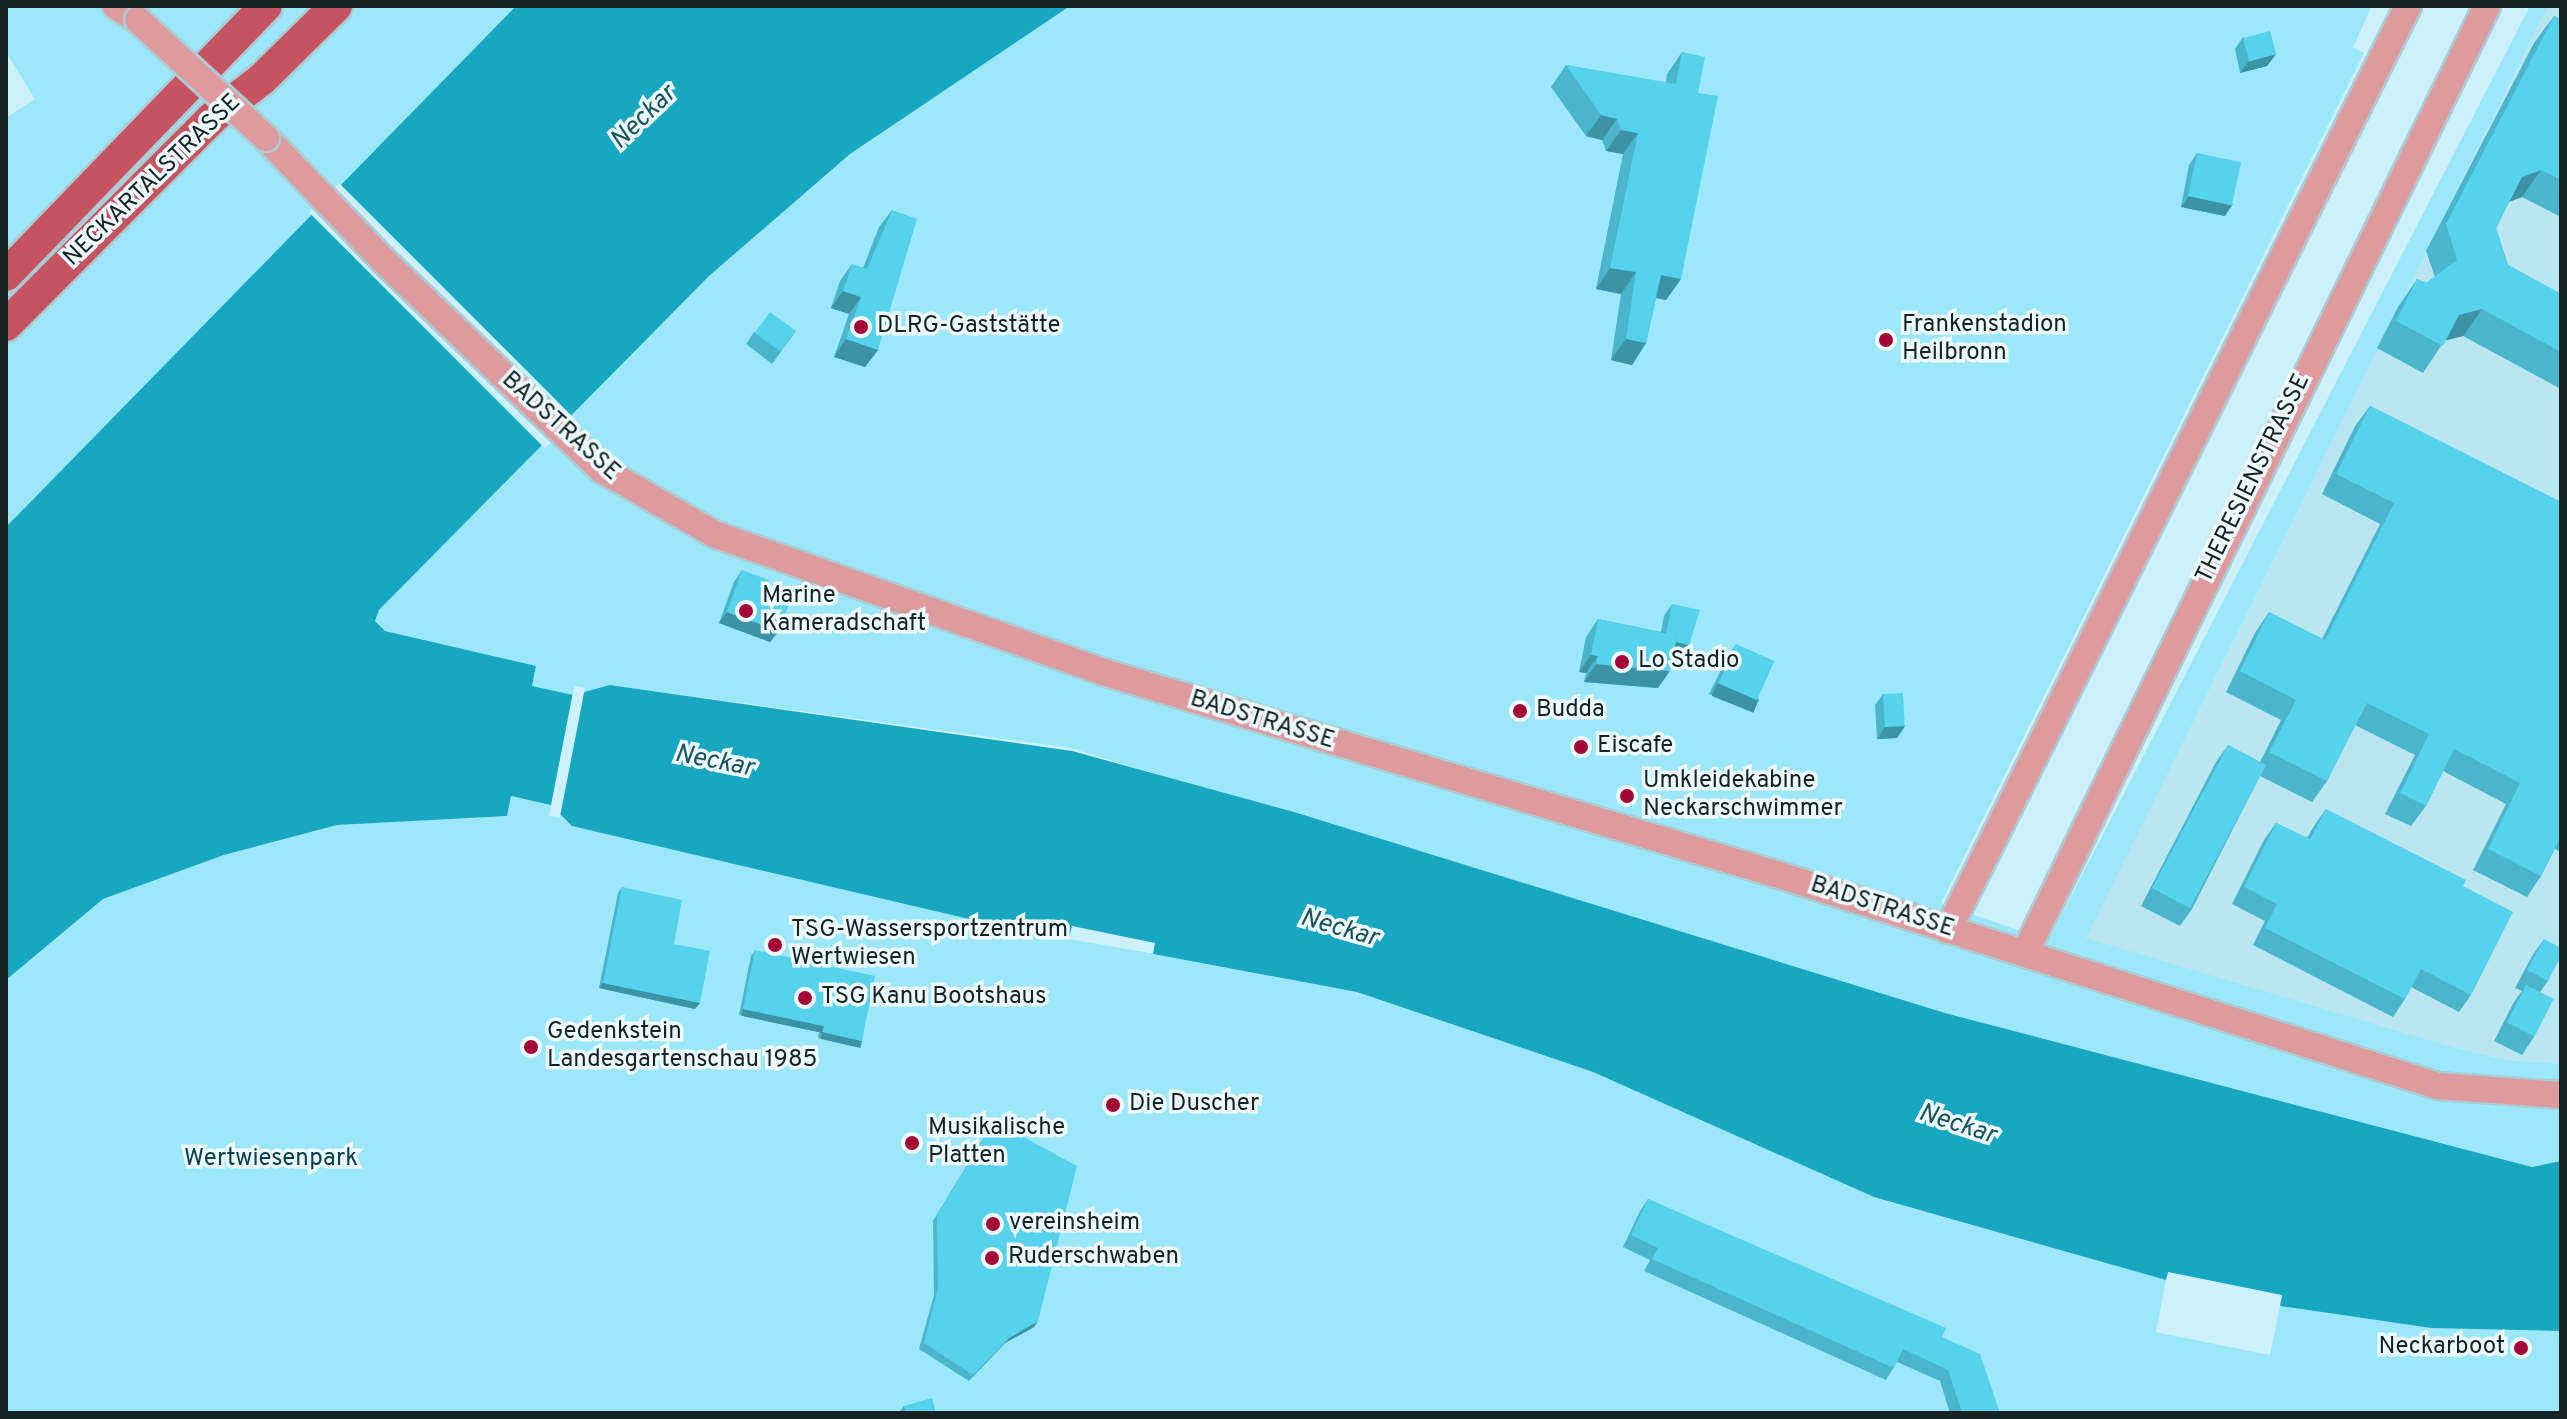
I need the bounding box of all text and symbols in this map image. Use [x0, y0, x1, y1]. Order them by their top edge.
water label: Neckar [605, 79, 683, 157]
street label: NECKARTALSTRASSE [58, 89, 248, 273]
place label: Frankenstadion Heilbronn [1902, 312, 2067, 368]
place label: DLRG-Gaststätte [877, 313, 1060, 341]
marker: DLRG-Gaststätte [852, 318, 870, 336]
marker: Frankenstadion Heilbronn [1877, 331, 1895, 349]
street label: BADSTRASSE [495, 366, 625, 488]
street label: THERESIENSTRASSE [2191, 370, 2317, 588]
place label: Marine Kameradschaft [762, 583, 926, 639]
marker: Marine Kameradschaft [737, 602, 755, 620]
place label: Lo Stadio [1638, 648, 1739, 676]
marker: Lo Stadio [1613, 653, 1631, 671]
street label: BADSTRASSE [1186, 685, 1338, 757]
place label: Budda [1536, 697, 1605, 725]
marker: Budda [1511, 702, 1529, 720]
place label: Eiscafe [1597, 733, 1673, 761]
marker: Eiscafe [1572, 738, 1590, 756]
water label: Neckar [672, 739, 756, 785]
place label: Umkleidekabine Neckarschwimmer [1643, 768, 1843, 824]
marker: Umkleidekabine Neckarschwimmer [1618, 787, 1636, 805]
street label: BADSTRASSE [1807, 871, 1957, 945]
water label: Neckar [1296, 903, 1382, 955]
place label: TSG-Wassersportzentrum Wertwiesen [791, 917, 1068, 973]
marker: TSG-Wassersportzentrum Wertwiesen [766, 936, 784, 954]
place label: TSG Kanu Bootshaus [821, 984, 1046, 1012]
marker: TSG Kanu Bootshaus [796, 989, 814, 1007]
place label: Gedenkstein Landesgartenschau 1985 [547, 1019, 817, 1075]
marker: Gedenkstein Landesgartenschau 1985 [522, 1038, 540, 1056]
place label: Die Duscher [1129, 1091, 1259, 1119]
marker: Die Duscher [1104, 1096, 1122, 1114]
water label: Neckar [1914, 1098, 2000, 1152]
place label: Musikalische Platten [928, 1115, 1065, 1171]
marker: Musikalische Platten [903, 1134, 921, 1152]
park label: Wertwiesenpark [184, 1146, 358, 1174]
place label: vereinsheim [1009, 1210, 1140, 1238]
marker: vereinsheim [984, 1215, 1002, 1233]
place label: Ruderschwaben [1008, 1244, 1179, 1272]
marker: Ruderschwaben [983, 1249, 1001, 1267]
place label: Neckarboot [2378, 1334, 2505, 1362]
marker: Neckarboot [2512, 1339, 2530, 1357]

